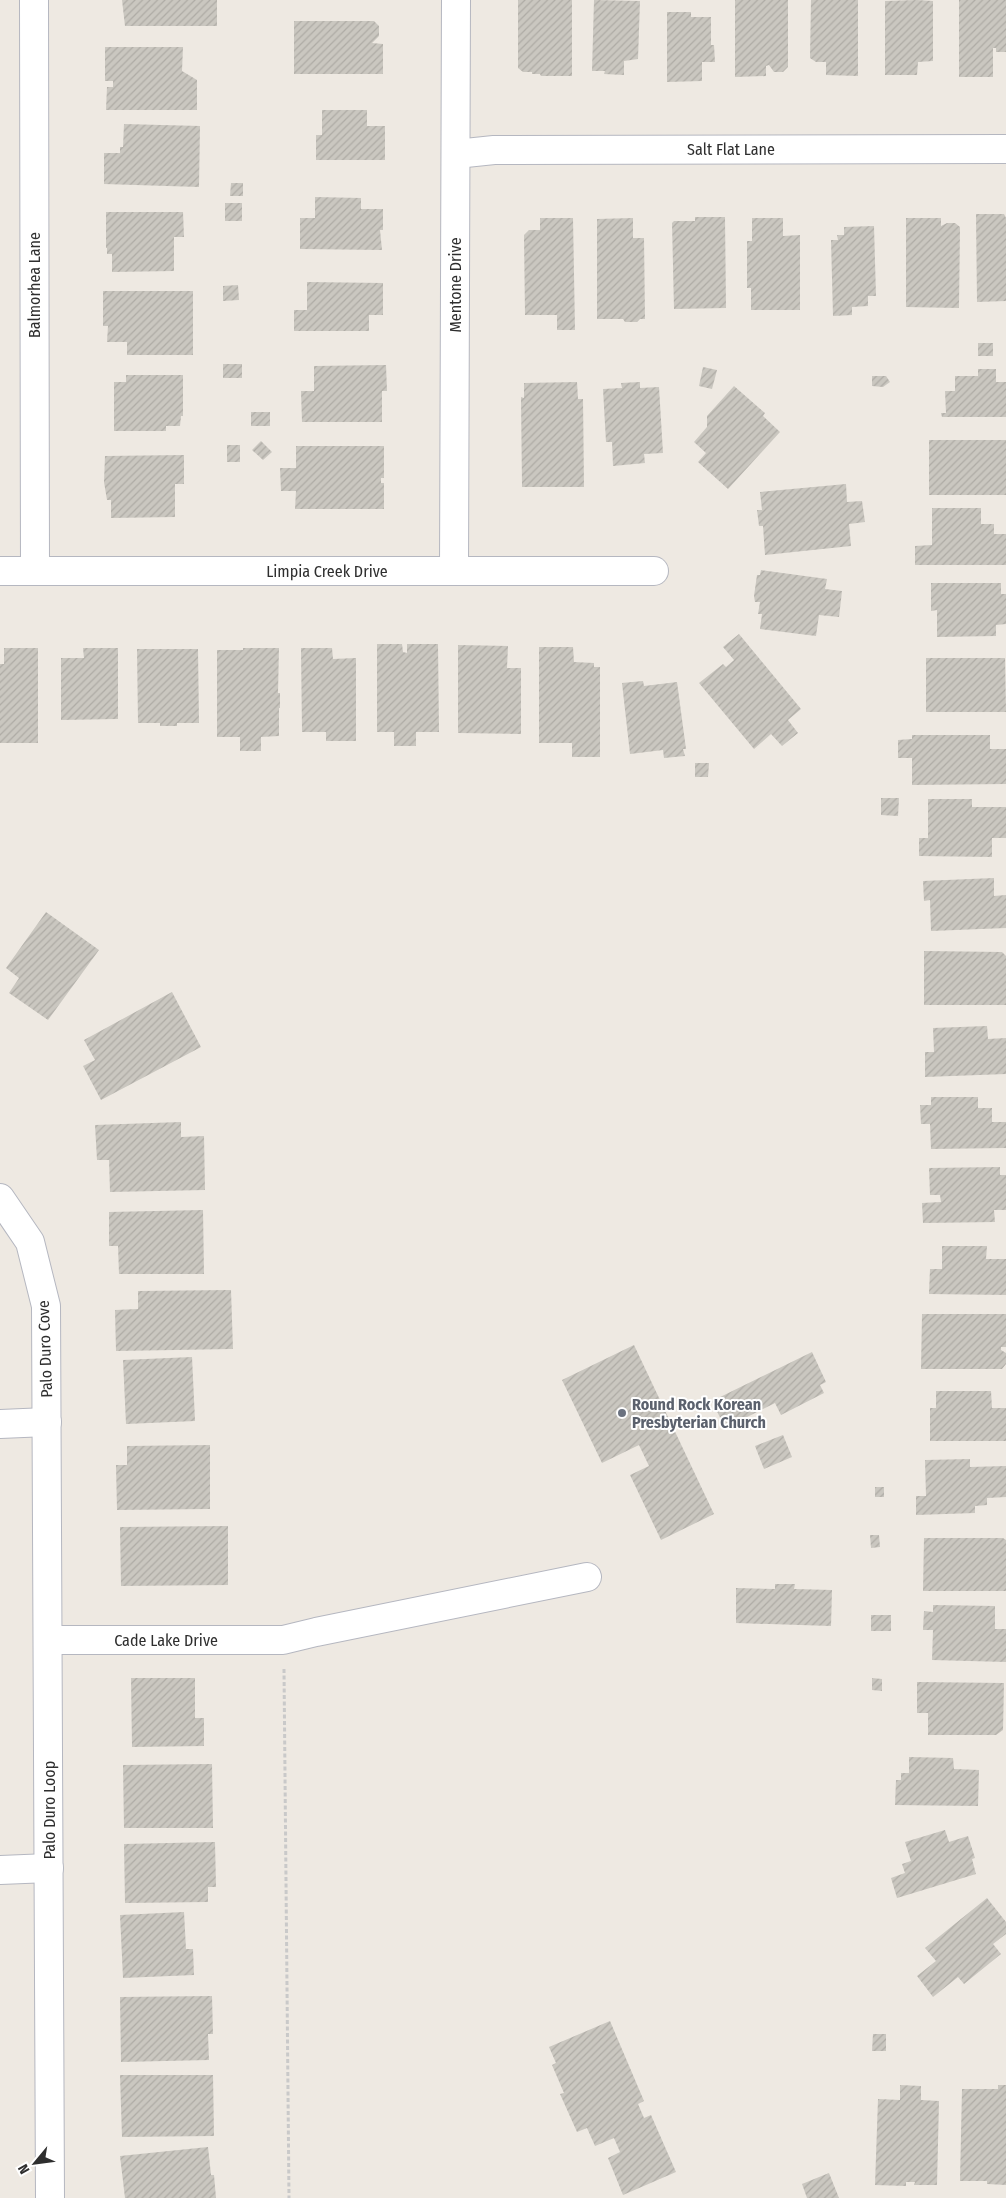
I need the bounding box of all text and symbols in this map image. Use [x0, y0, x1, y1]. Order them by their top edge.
street label: Salt Flat Lane [687, 140, 775, 159]
street label: Balmorhea Lane [25, 232, 44, 338]
street label: Mentone Drive [446, 237, 465, 333]
street label: Limpia Creek Drive [266, 562, 388, 581]
street label: Palo Duro Cove [34, 1300, 56, 1398]
place label: Round Rock Korean Presbyterian Church [632, 1395, 766, 1432]
marker: Round Rock Korean Presbyterian Church [616, 1407, 628, 1419]
street label: Cade Lake Drive [114, 1631, 218, 1650]
street label: Palo Duro Loop [40, 1761, 59, 1859]
north arrow [10, 2138, 60, 2188]
text: N [15, 2161, 34, 2177]

